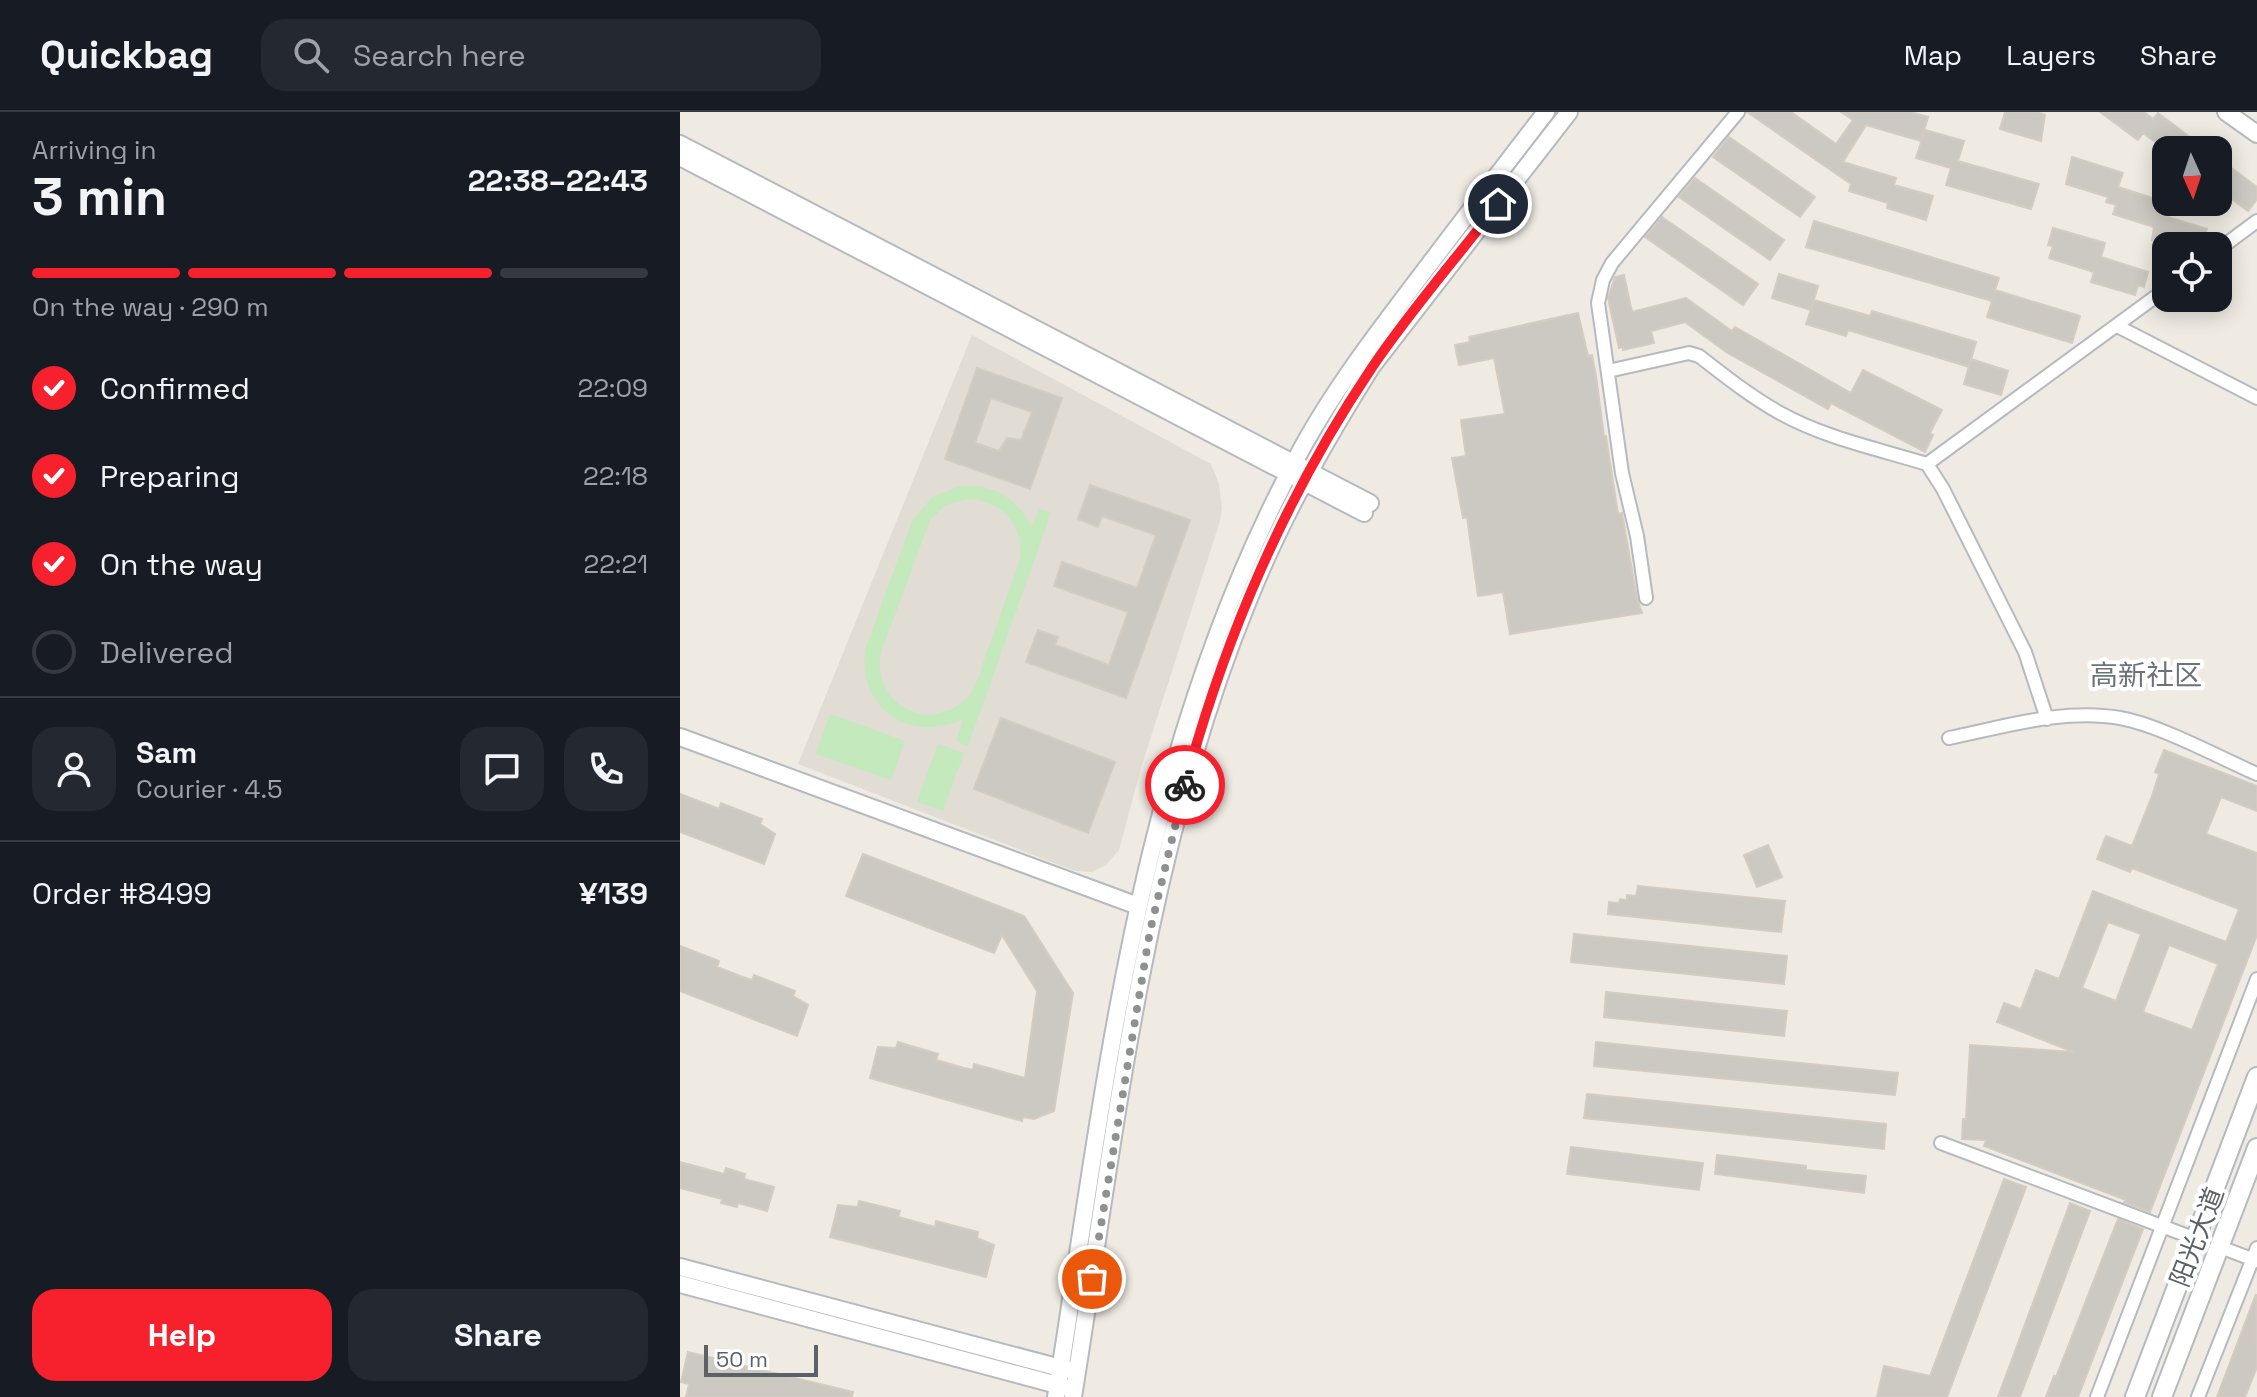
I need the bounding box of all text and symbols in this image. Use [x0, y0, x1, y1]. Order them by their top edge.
search box [261, 19, 821, 91]
text: Quickbag [40, 31, 213, 79]
icon: search [289, 33, 333, 77]
text: Search here [353, 36, 526, 75]
text: Map [1904, 37, 1962, 73]
text: Layers [2006, 37, 2096, 73]
text: Share [2140, 37, 2217, 73]
text: Arriving in [32, 133, 156, 167]
north arrow [2152, 136, 2232, 216]
map controls [2152, 136, 2232, 312]
text: 22:38–22:43 [468, 161, 648, 200]
text: 3 min [32, 164, 167, 230]
pin [1464, 170, 1532, 238]
icon: home [1476, 182, 1520, 226]
button: locate [2152, 232, 2232, 312]
text: On the way · 290 m [32, 290, 269, 324]
icon: check [32, 366, 76, 410]
text: Confirmed [100, 369, 250, 408]
text: 22:09 [577, 371, 648, 405]
icon: check [32, 454, 76, 498]
text: Preparing [100, 457, 239, 496]
text: 22:18 [583, 459, 648, 493]
icon: check [32, 542, 76, 586]
text: On the way [100, 545, 263, 584]
text: 22:21 [584, 547, 648, 581]
text: Delivered [100, 633, 234, 672]
district label: 高新社区 [2090, 657, 2202, 693]
button: person [32, 727, 116, 811]
button: chat [460, 727, 544, 811]
button: phone [564, 727, 648, 811]
text: Sam [136, 733, 197, 772]
courier [1145, 745, 1225, 825]
icon: bike [1163, 763, 1207, 807]
text: Courier · 4.5 [136, 772, 283, 806]
text: Order #8499 [32, 874, 212, 913]
text: ¥139 [579, 874, 648, 913]
street label: 阳光大道 [2162, 1182, 2232, 1292]
pin [1058, 1245, 1126, 1313]
icon: bag [1070, 1257, 1114, 1301]
button: Help [32, 1289, 332, 1381]
button: Share [348, 1289, 648, 1381]
scale bar [704, 1341, 818, 1377]
text: 50 m [716, 1345, 768, 1373]

